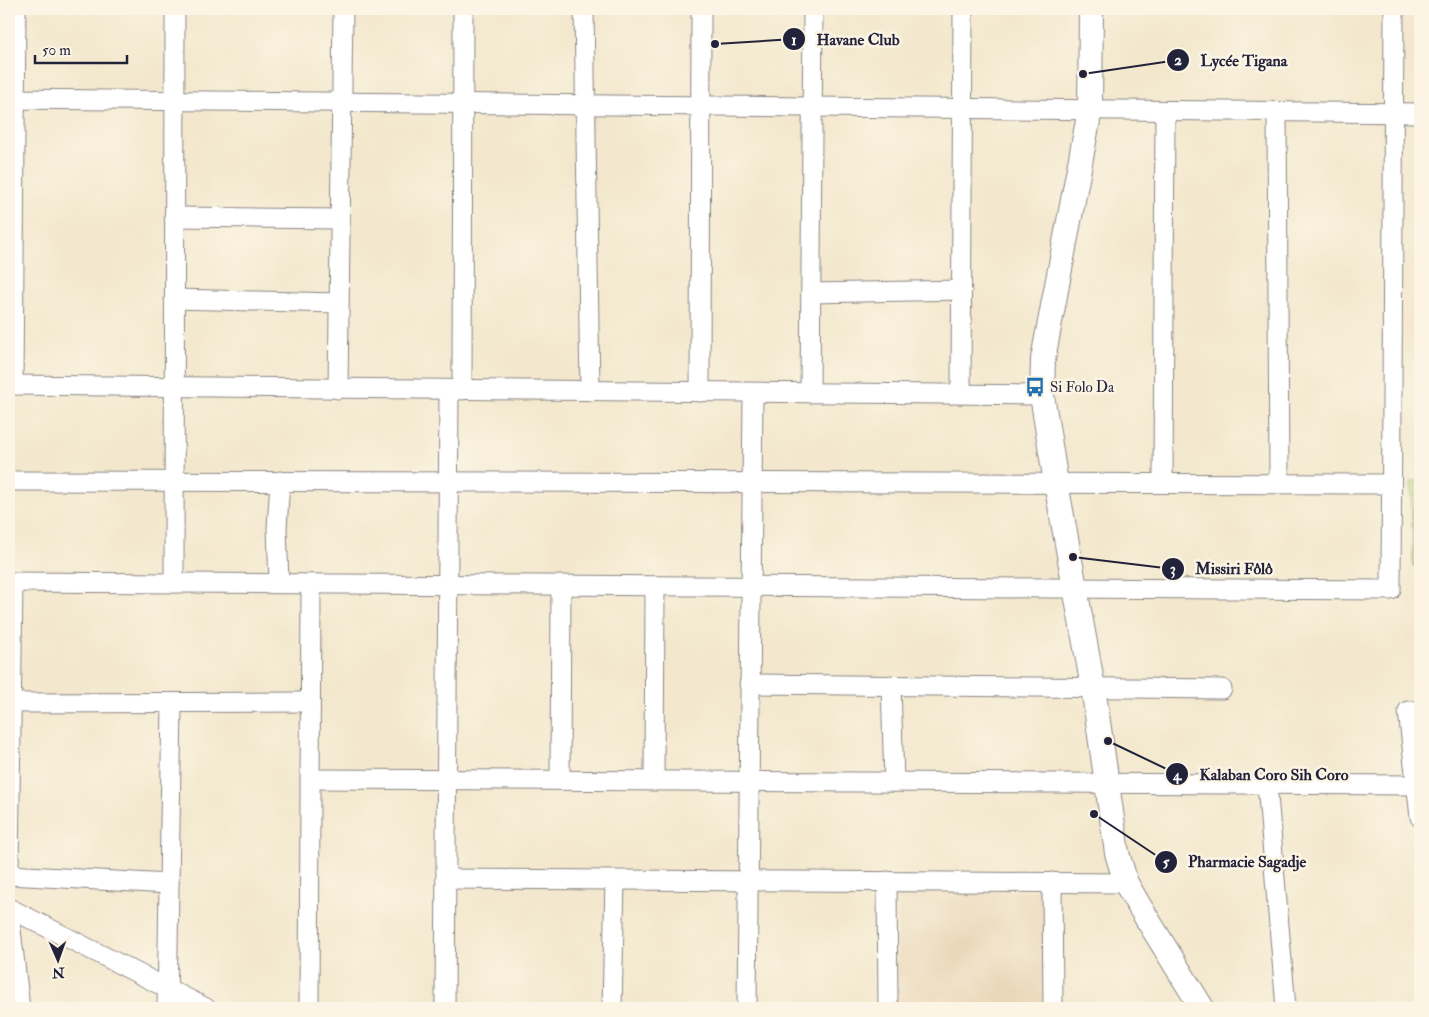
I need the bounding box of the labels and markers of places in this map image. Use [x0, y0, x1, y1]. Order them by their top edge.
callout: Havane Club [782, 24, 910, 55]
callout: Lycée Tigana [1165, 45, 1297, 76]
bus stop icon: Si Folo Da [1024, 376, 1046, 398]
place label: Si Folo Da [1050, 378, 1115, 397]
callout: Missiri Fôlô [1160, 553, 1283, 584]
callout: Kalaban Coro Sih Coro [1165, 759, 1358, 790]
callout: Pharmacie Sagadje [1153, 846, 1316, 877]

